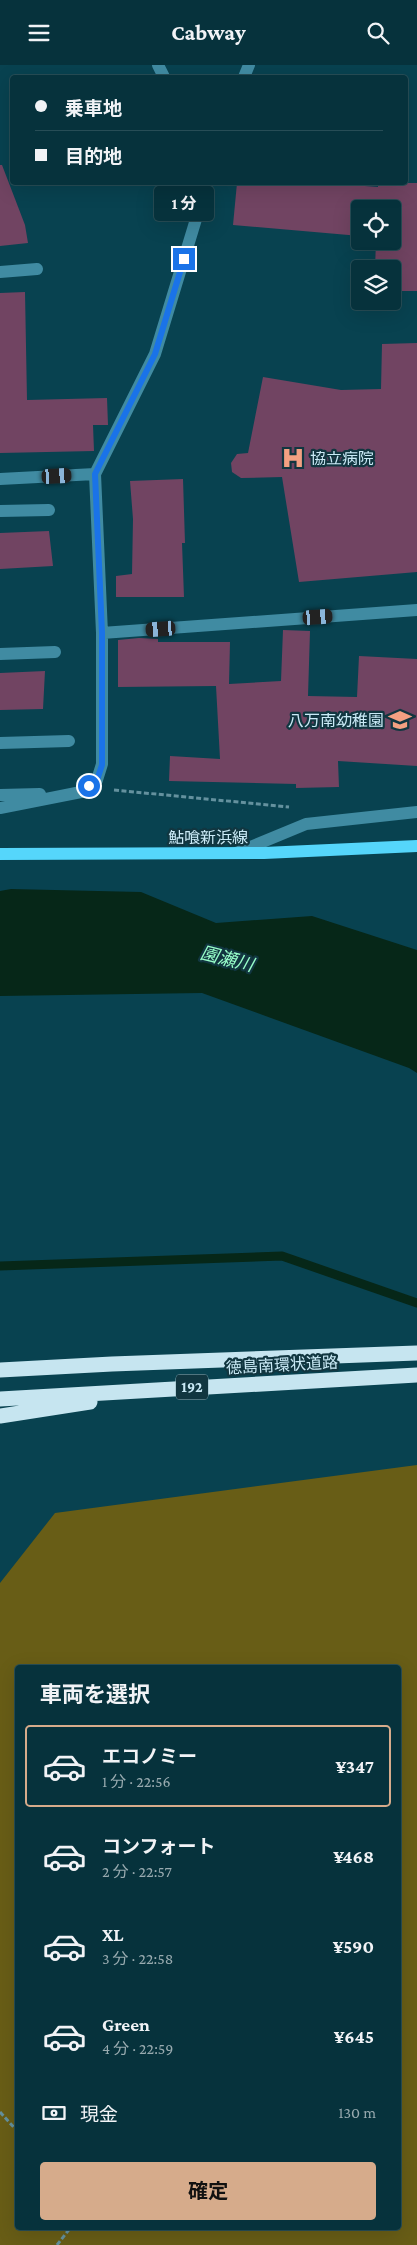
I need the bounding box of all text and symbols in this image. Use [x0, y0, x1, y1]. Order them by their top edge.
icon: menu [25, 19, 53, 47]
icon: search [364, 19, 392, 47]
text: Cabway [171, 20, 246, 45]
text: 乗車地 [65, 98, 122, 119]
text: 目的地 [65, 146, 122, 167]
callout: 1 分 [154, 186, 214, 221]
text: 1 分 [171, 195, 197, 212]
map controls [351, 200, 401, 310]
button: locate [351, 200, 401, 250]
route end [173, 248, 195, 270]
button: layers [351, 260, 401, 310]
hospital icon: 協立病院 [280, 445, 306, 471]
place label: 協立病院 [310, 450, 374, 467]
car [41, 468, 72, 484]
car [302, 608, 333, 626]
car [145, 620, 176, 638]
school or university icon: 八万南幼稚園 [387, 707, 413, 733]
place label: 八万南幼稚園 [288, 712, 384, 729]
route start [78, 775, 100, 797]
street label: 鮎喰新浜線 [168, 829, 248, 846]
water label: 園瀬川 [198, 943, 258, 976]
street label: 徳島南環状道路 [226, 1354, 338, 1376]
road number: 192 [176, 1375, 208, 1399]
text: 車両を選択 [40, 1682, 150, 1707]
icon: car [42, 1744, 87, 1789]
text: エコノミー [102, 1746, 197, 1767]
text: ¥347 [335, 1756, 374, 1777]
text: 1 分 · 22:56 [102, 1773, 171, 1790]
icon: car [42, 1834, 87, 1879]
text: コンフォート [102, 1836, 215, 1857]
text: ¥468 [333, 1846, 374, 1867]
text: 2 分 · 22:57 [102, 1863, 172, 1880]
icon: car [42, 1924, 87, 1969]
text: XL [102, 1924, 124, 1945]
text: ¥590 [333, 1936, 374, 1957]
text: 3 分 · 22:58 [102, 1950, 173, 1967]
icon: car [42, 2014, 87, 2059]
text: Green [102, 2014, 150, 2035]
text: ¥645 [334, 2026, 374, 2047]
text: 4 分 · 22:59 [102, 2040, 173, 2057]
icon: cash [40, 2099, 68, 2127]
text: 現金 [80, 2104, 118, 2125]
text: 130 m [338, 2104, 376, 2121]
button: 確定 [40, 2162, 376, 2220]

